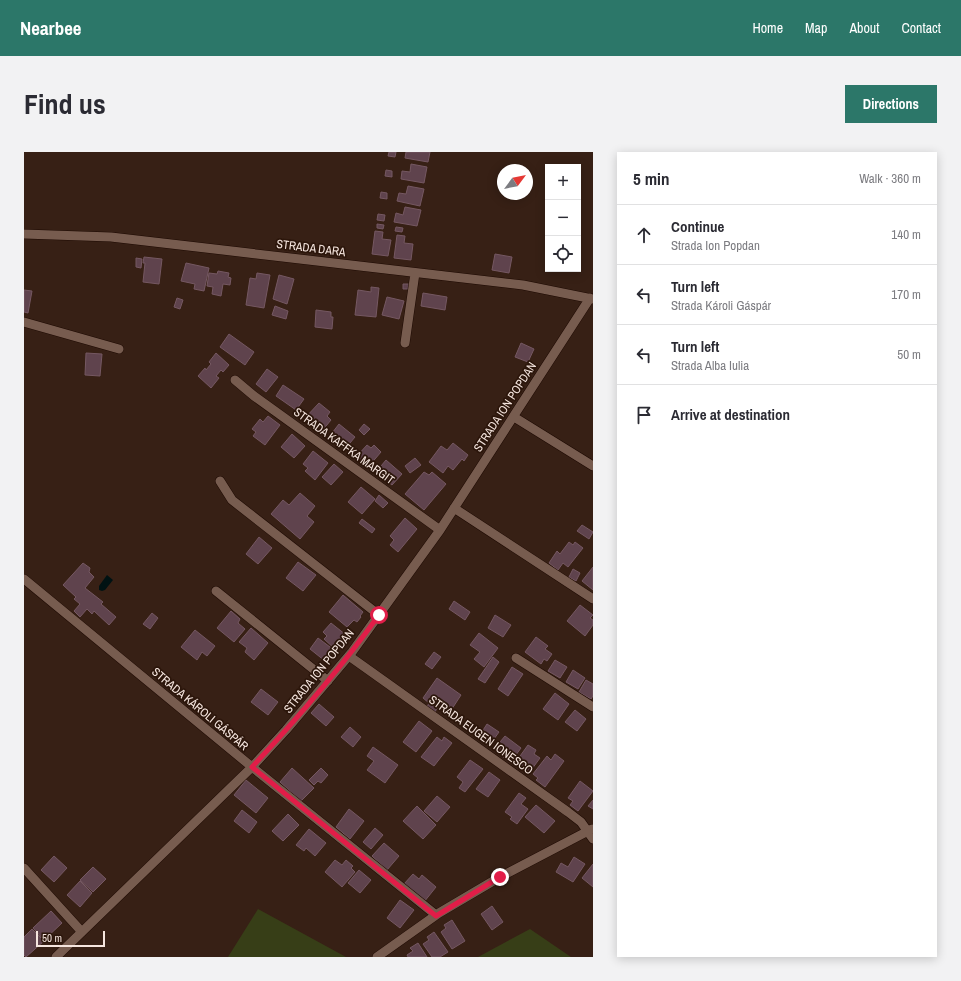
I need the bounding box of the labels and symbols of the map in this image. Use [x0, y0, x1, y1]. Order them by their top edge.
north arrow [497, 164, 533, 200]
street label: STRADA DARA [276, 236, 347, 260]
street label: STRADA ION POPDAN [470, 359, 540, 455]
street label: STRADA KAFFKA MARGIT [290, 404, 398, 488]
route start [370, 606, 388, 624]
street label: STRADA ION POPDAN [280, 626, 358, 716]
street label: STRADA KÁROLI GÁSPÁR [148, 664, 252, 754]
street label: STRADA EUGEN IONESCO [426, 692, 537, 778]
route end [491, 868, 509, 886]
scale bar [36, 929, 105, 948]

